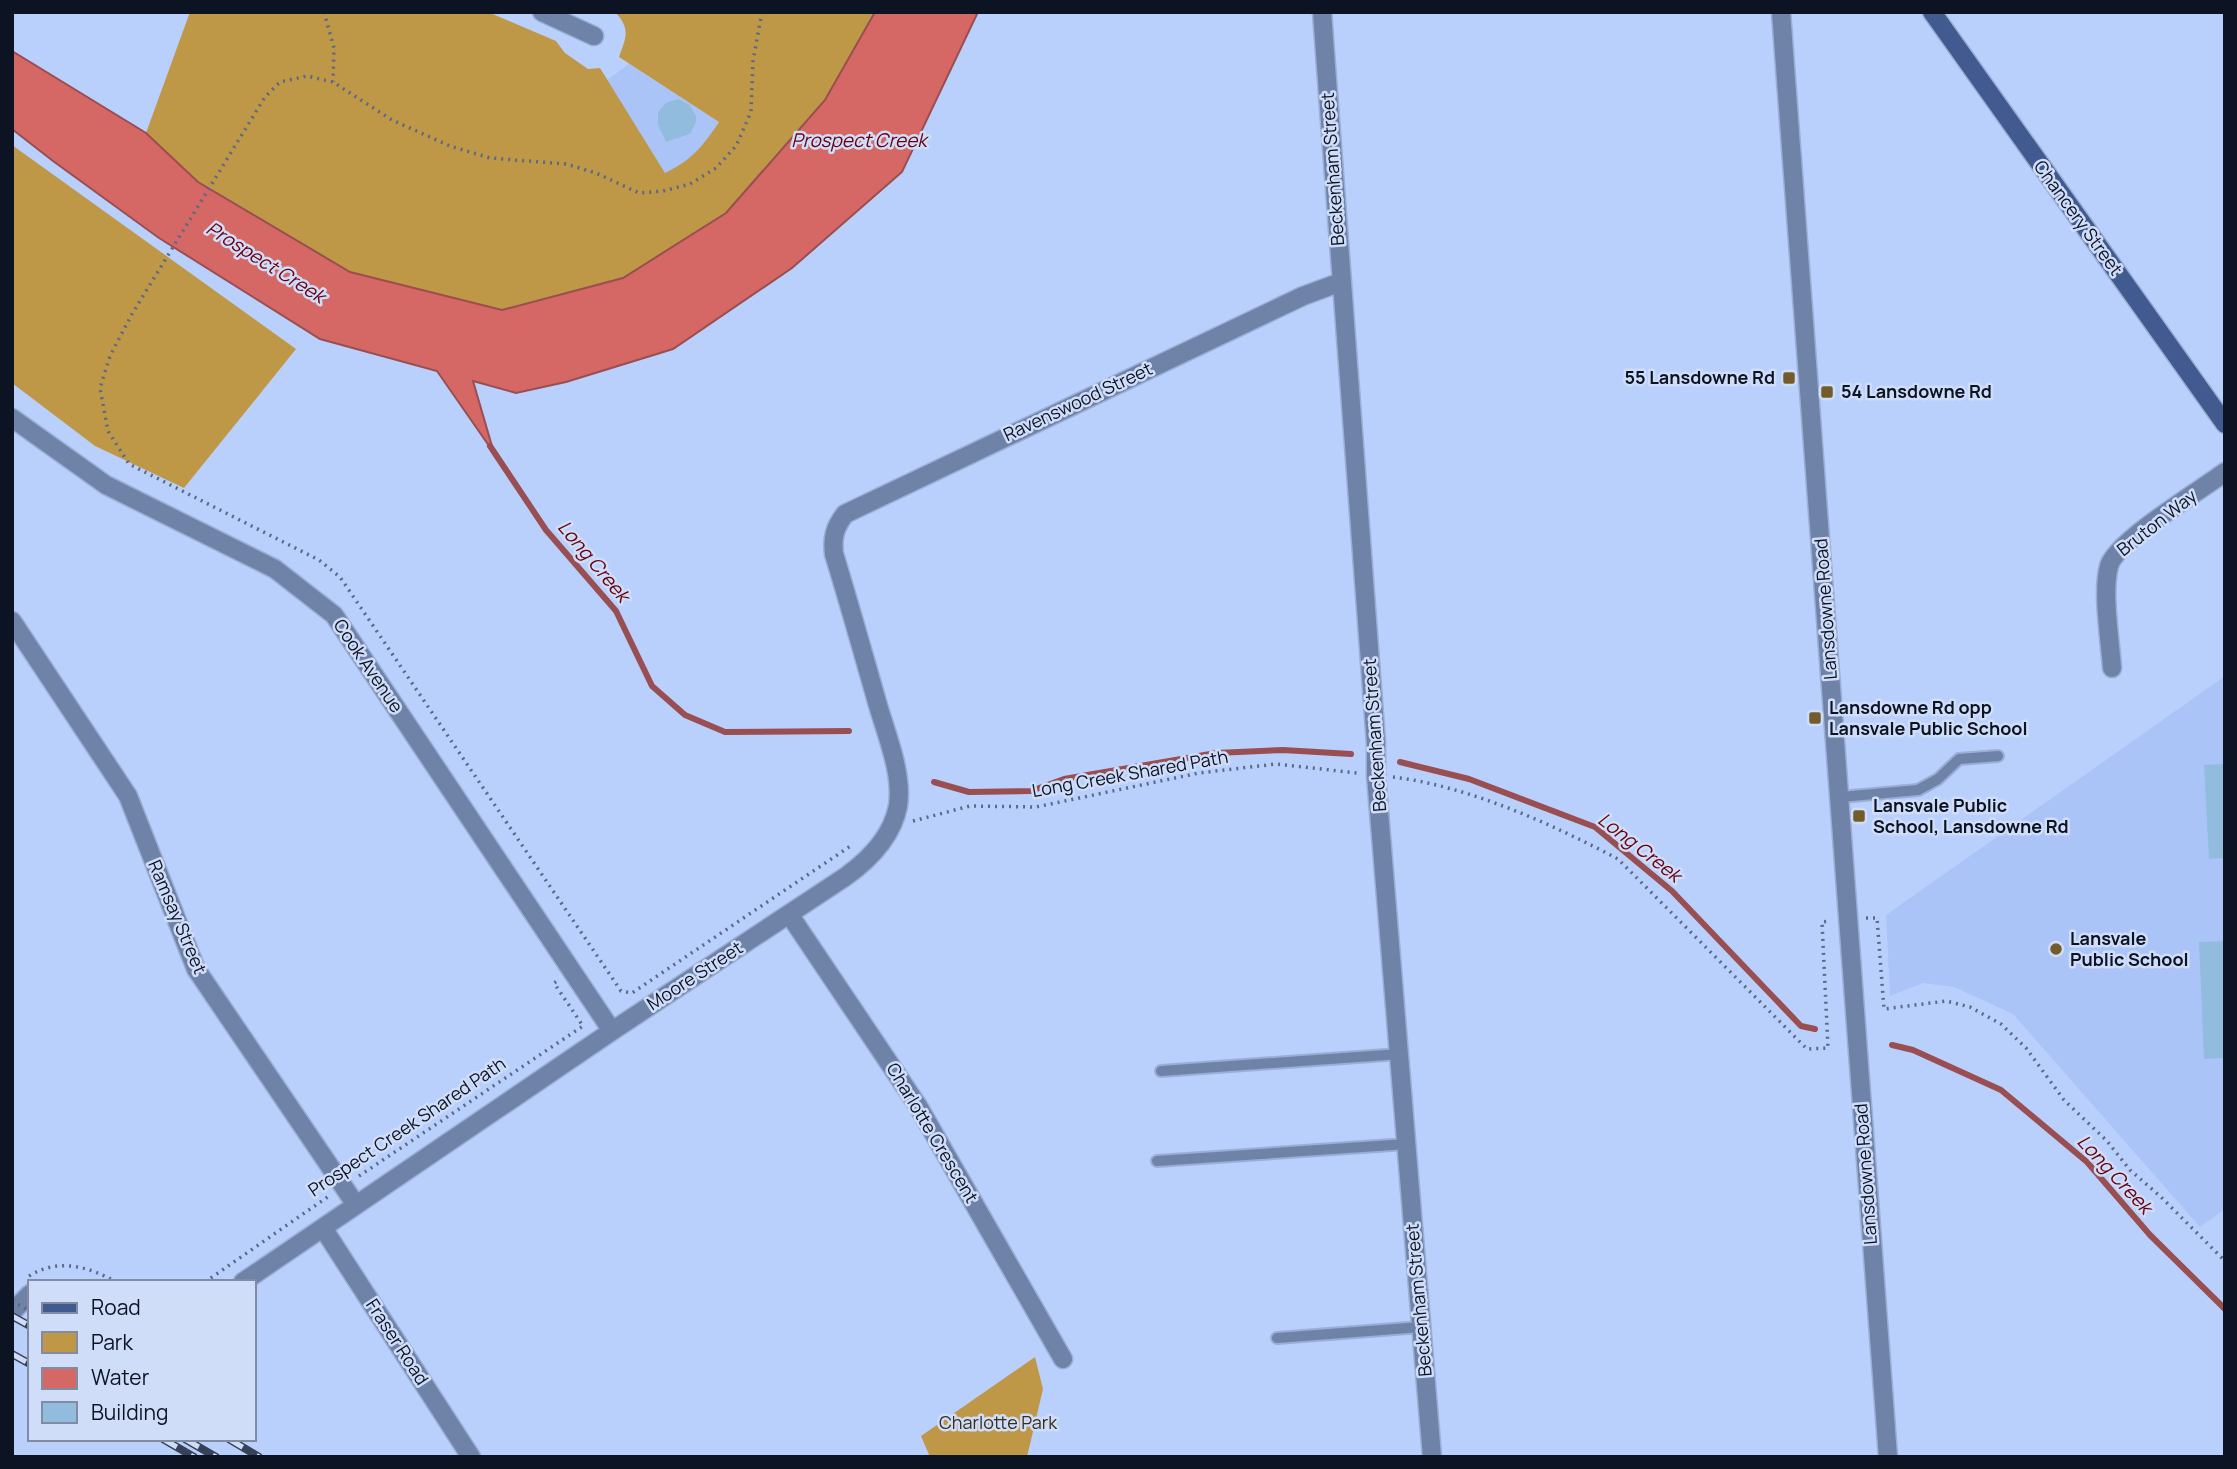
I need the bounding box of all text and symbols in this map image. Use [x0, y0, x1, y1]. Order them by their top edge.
street label: Beckenham Street [1315, 92, 1349, 247]
water label: Prospect Creek [791, 127, 929, 153]
street label: Chancery Street [2029, 155, 2129, 280]
water label: Prospect Creek [202, 215, 332, 310]
street label: Ravenswood Street [999, 356, 1156, 446]
place label: 55 Lansdowne Rd [1624, 365, 1775, 389]
marker: 55 Lansdowne Rd [1781, 370, 1797, 386]
place label: 54 Lansdowne Rd [1841, 379, 1992, 403]
marker: 54 Lansdowne Rd [1819, 384, 1835, 400]
street label: Bruton Way [2112, 483, 2202, 561]
water label: Long Creek [552, 515, 637, 609]
street label: Lansdowne Road [1808, 538, 1842, 680]
street label: Cook Avenue [329, 614, 409, 717]
street label: Beckenham Street [1357, 658, 1391, 813]
place label: Lansdowne Rd opp Lansvale Public School [1829, 695, 2028, 740]
marker: Lansdowne Rd opp Lansvale Public School [1807, 710, 1823, 726]
street label: Long Creek Shared Path [1030, 744, 1230, 802]
place label: Lansvale Public School, Lansdowne Rd [1873, 793, 2069, 838]
water label: Long Creek [1593, 806, 1689, 889]
marker: Lansvale Public School, Lansdowne Rd [1851, 808, 1867, 824]
street label: Ramsay Street [143, 856, 213, 977]
place label: Lansvale Public School [2070, 926, 2189, 971]
street label: Moore Street [642, 935, 747, 1015]
marker: Lansvale Public School [2048, 941, 2064, 957]
street label: Prospect Creek Shared Path [303, 1051, 510, 1201]
street label: Charlotte Crescent [882, 1058, 984, 1207]
street label: Lansdowne Road [1848, 1103, 1882, 1245]
water label: Long Creek [2072, 1129, 2160, 1221]
street label: Beckenham Street [1399, 1223, 1437, 1378]
legend [28, 1280, 256, 1441]
text: Road [91, 1293, 141, 1321]
street label: Fraser Road [361, 1294, 435, 1389]
text: Park [91, 1328, 133, 1356]
text: Water [91, 1363, 150, 1391]
text: Building [91, 1398, 168, 1426]
park label: Charlotte Park [939, 1410, 1058, 1434]

